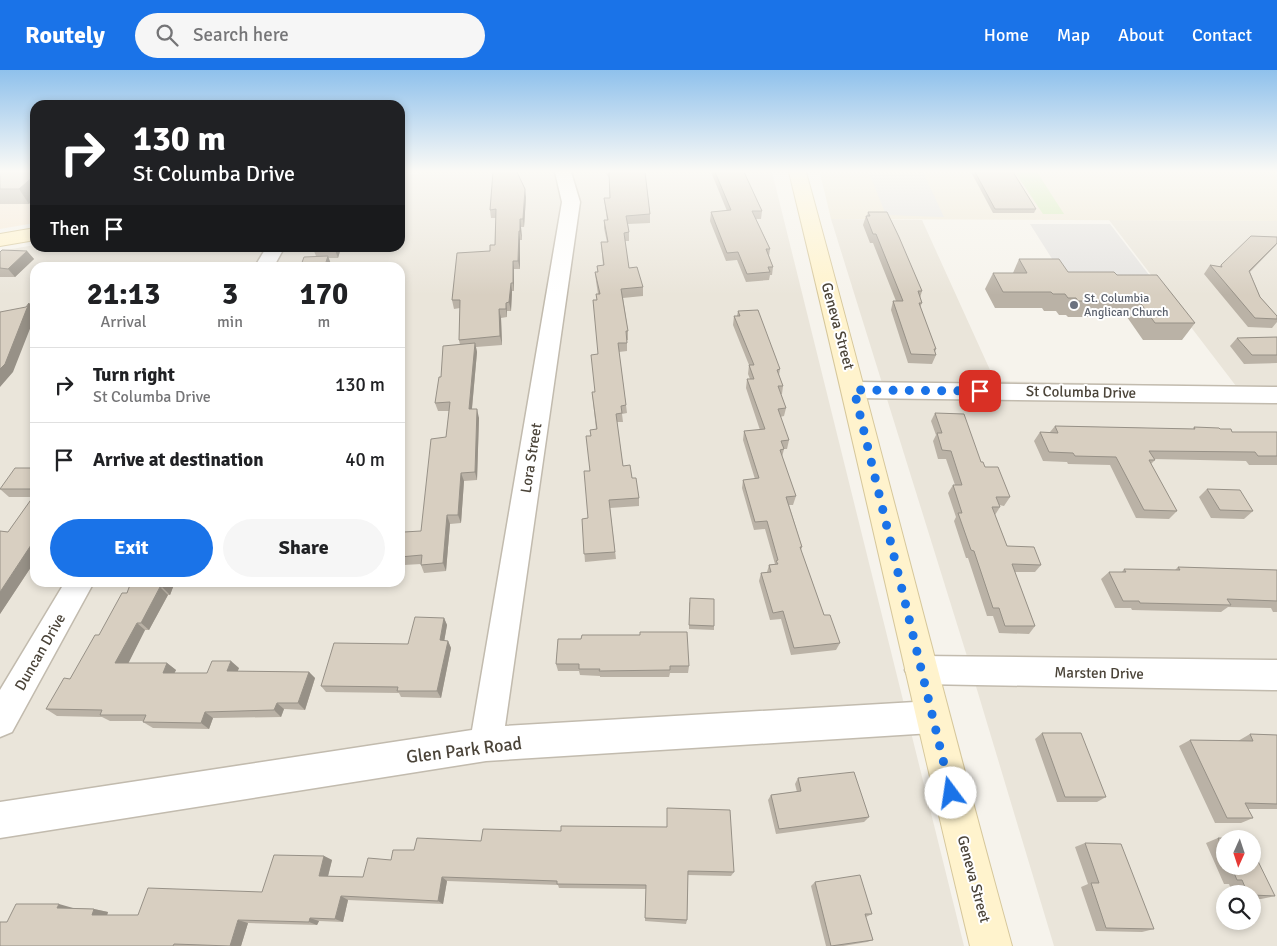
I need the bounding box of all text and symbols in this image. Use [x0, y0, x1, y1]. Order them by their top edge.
search box [135, 13, 485, 58]
text: Routely [25, 20, 105, 50]
icon: search [153, 21, 181, 49]
text: Search here [193, 23, 289, 47]
text: Home [984, 24, 1029, 46]
text: Map [1057, 24, 1090, 46]
text: About [1118, 24, 1164, 46]
text: Contact [1192, 24, 1252, 46]
text: 130 m [133, 117, 226, 160]
icon: right [50, 120, 115, 185]
text: St Columba Drive [133, 160, 295, 187]
icon: arrive [100, 215, 128, 243]
text: Then [50, 217, 90, 241]
text: 21:13 [87, 276, 160, 313]
text: 3 [222, 276, 238, 313]
text: 170 [300, 276, 348, 313]
street label: Geneva Street [818, 280, 858, 372]
place label: St. Columbia Anglican Church [1084, 291, 1169, 320]
marker: St. Columbia Anglican Church [1068, 299, 1080, 311]
text: Arrival [100, 312, 147, 332]
text: min [217, 312, 243, 332]
text: m [318, 312, 330, 332]
text: Turn right [93, 363, 175, 387]
pin [959, 370, 1001, 412]
icon: right [50, 371, 78, 399]
text: 130 m [335, 373, 385, 397]
icon: arrive [966, 377, 994, 405]
street label: St Columba Drive [1026, 382, 1136, 402]
text: St Columba Drive [93, 387, 211, 407]
street label: Lora Street [517, 422, 545, 494]
icon: arrive [50, 446, 78, 474]
text: Arrive at destination [93, 448, 264, 472]
text: 40 m [345, 448, 385, 472]
button: Exit [50, 519, 213, 577]
button: Share [223, 519, 385, 577]
street label: Duncan Drive [11, 610, 69, 694]
street label: Marsten Drive [1054, 663, 1144, 683]
street label: Glen Park Road [405, 732, 523, 768]
position arrow [924, 766, 976, 818]
north arrow [1216, 830, 1261, 875]
map controls [1216, 830, 1261, 930]
street label: Geneva Street [954, 833, 994, 925]
button: search [1216, 885, 1261, 930]

